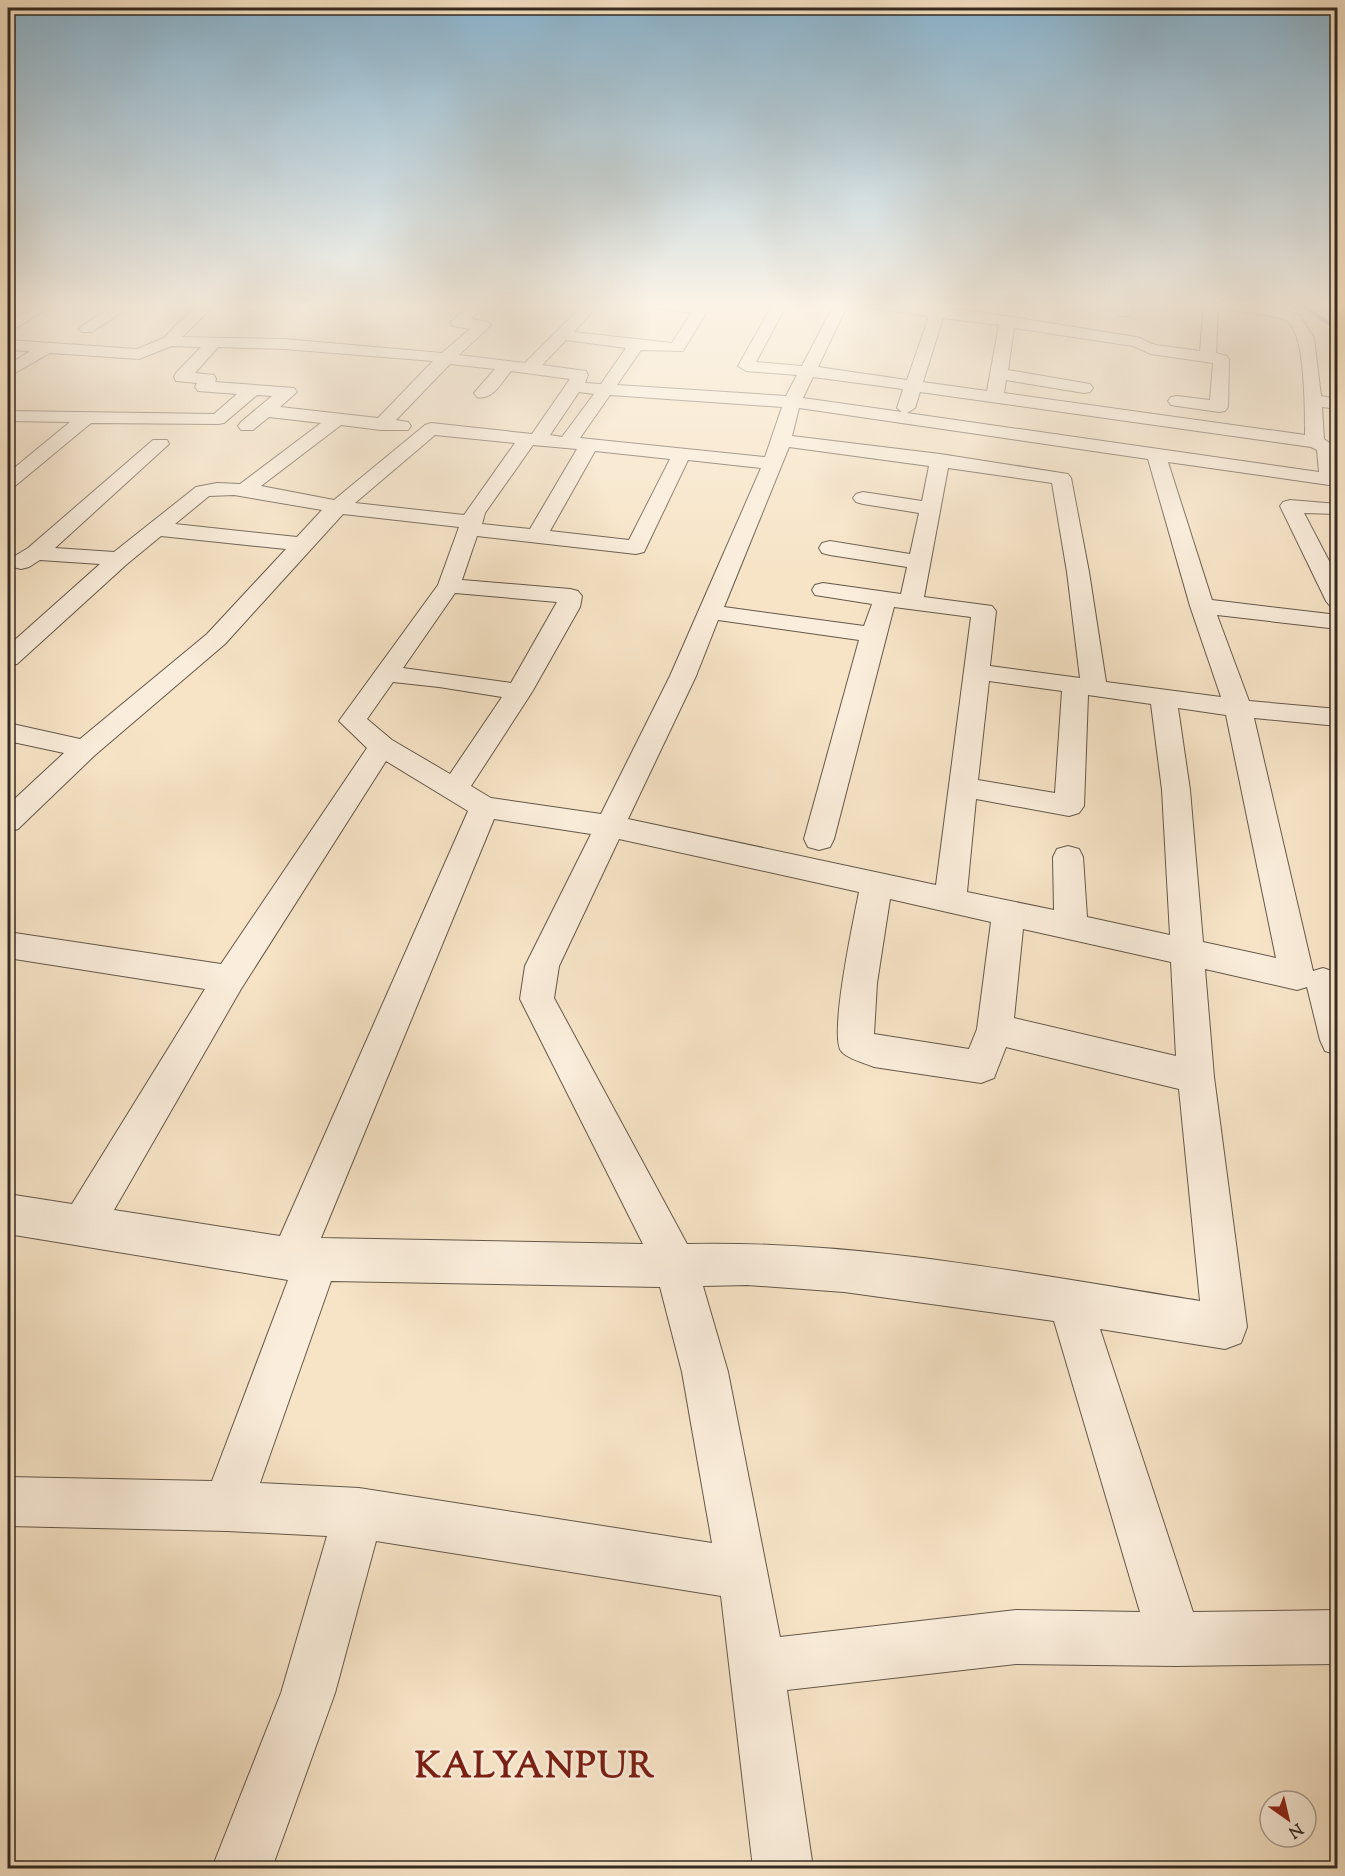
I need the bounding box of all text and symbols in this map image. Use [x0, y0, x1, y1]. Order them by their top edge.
district label: KALYANPUR [415, 1742, 655, 1794]
north arrow [1258, 1789, 1318, 1849]
text: N [1283, 1816, 1307, 1843]

